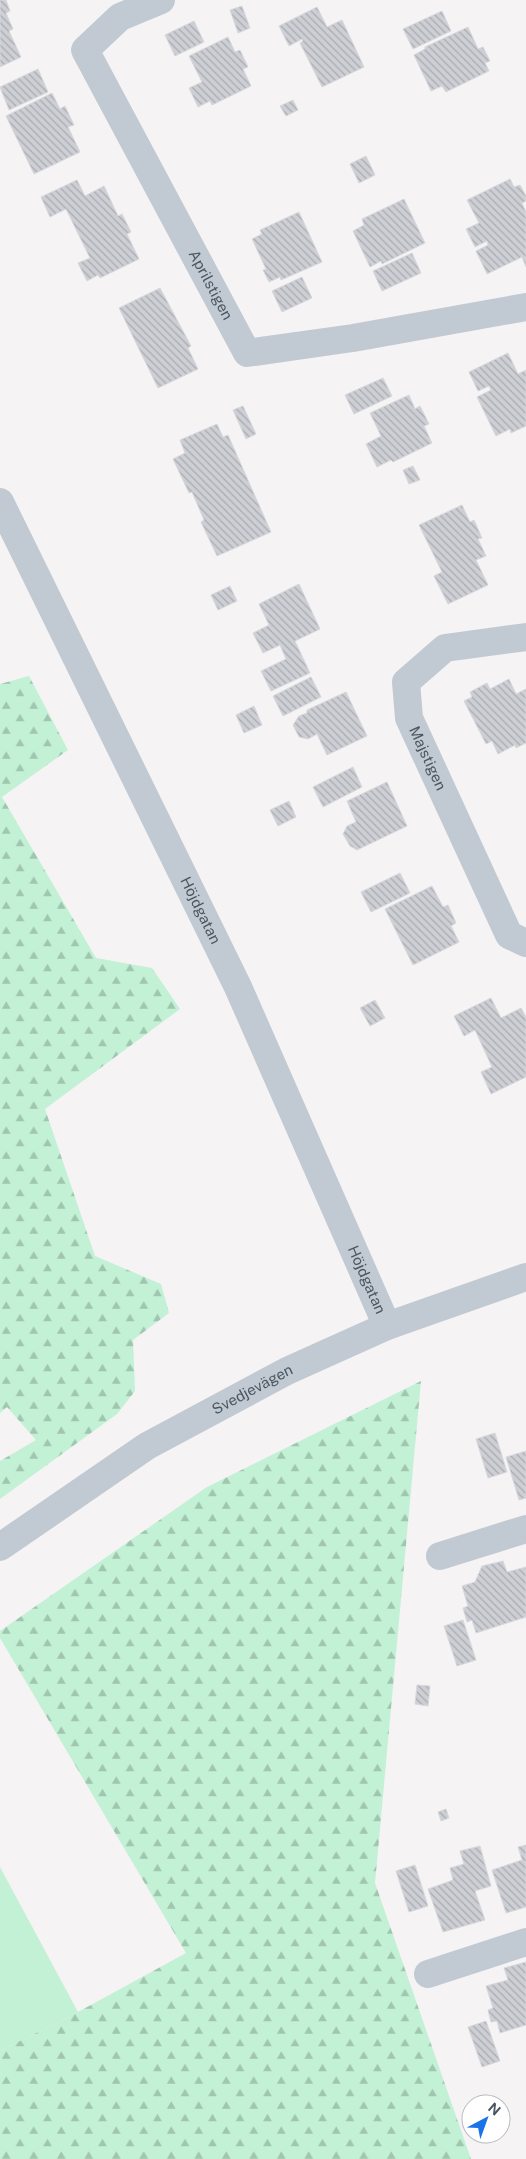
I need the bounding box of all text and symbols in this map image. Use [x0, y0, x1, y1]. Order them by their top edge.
street label: Aprilstigen [185, 247, 237, 323]
street label: Majstigen [406, 723, 450, 793]
street label: Höjdgatan [177, 874, 225, 947]
street label: Höjdgatan [345, 1243, 390, 1316]
street label: Svedjevägen [209, 1361, 295, 1418]
north arrow [461, 2094, 511, 2144]
text: N [485, 2100, 504, 2119]

